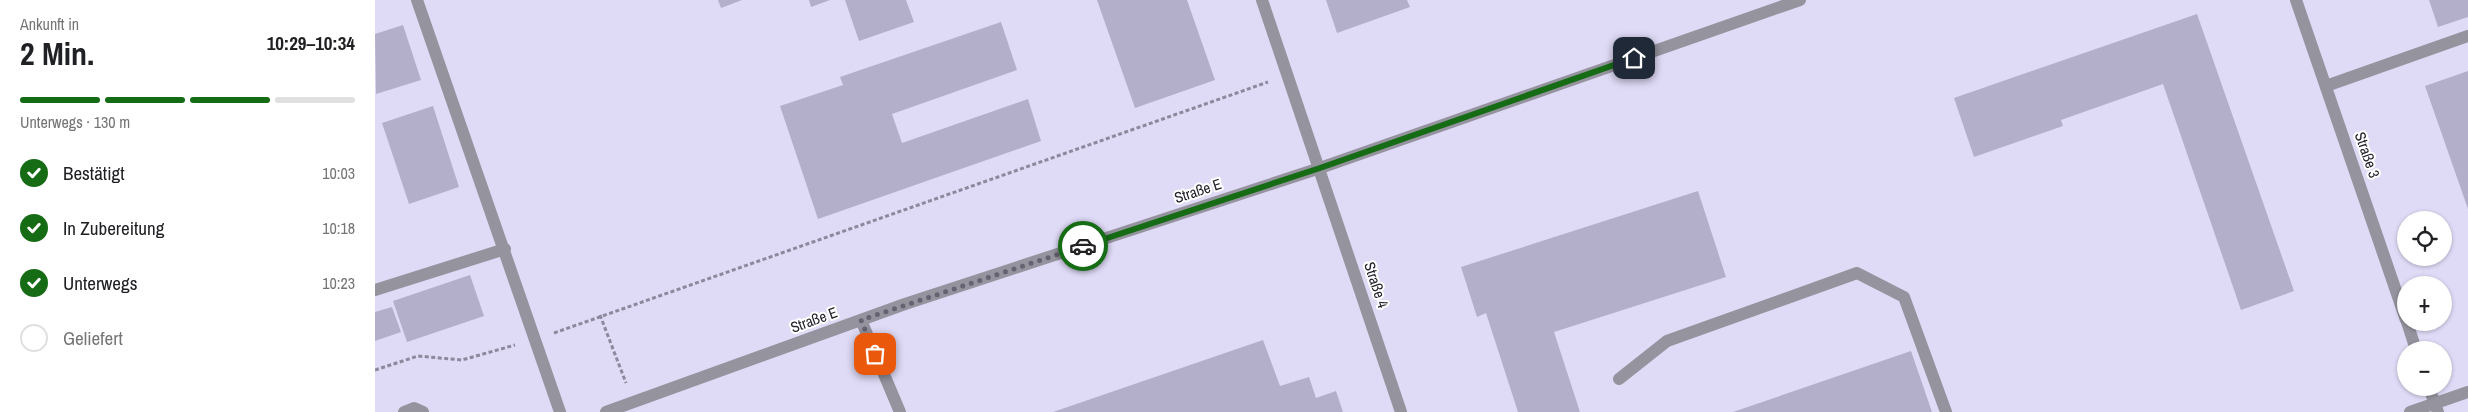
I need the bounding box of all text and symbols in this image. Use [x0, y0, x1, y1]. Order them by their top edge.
text: Ankunft in [20, 13, 79, 35]
text: 10:29–10:34 [267, 30, 355, 56]
text: 2 Min. [20, 32, 94, 75]
pin [1613, 37, 1655, 79]
icon: home [1620, 44, 1648, 72]
text: Unterwegs · 130 m [20, 111, 130, 133]
street label: Straße 3 [2350, 129, 2385, 181]
icon: check [20, 159, 48, 187]
text: Bestätigt [63, 160, 125, 186]
text: 10:03 [322, 162, 355, 184]
street label: Straße E [1172, 173, 1224, 208]
map controls [2397, 211, 2452, 396]
button: locate [2397, 211, 2452, 266]
icon: check [20, 214, 48, 242]
text: In Zubereitung [63, 215, 164, 241]
text: 10:18 [322, 217, 355, 239]
courier [1058, 221, 1108, 271]
icon: car [1069, 232, 1097, 260]
street label: Straße 4 [1359, 259, 1394, 311]
icon: check [20, 269, 48, 297]
text: Unterwegs [63, 270, 137, 296]
text: 10:23 [322, 272, 355, 294]
button: + [2397, 276, 2452, 331]
street label: Straße E [787, 301, 840, 338]
text: Geliefert [63, 325, 123, 351]
pin [854, 333, 896, 375]
icon: bag [861, 340, 889, 368]
button: − [2397, 341, 2452, 396]

